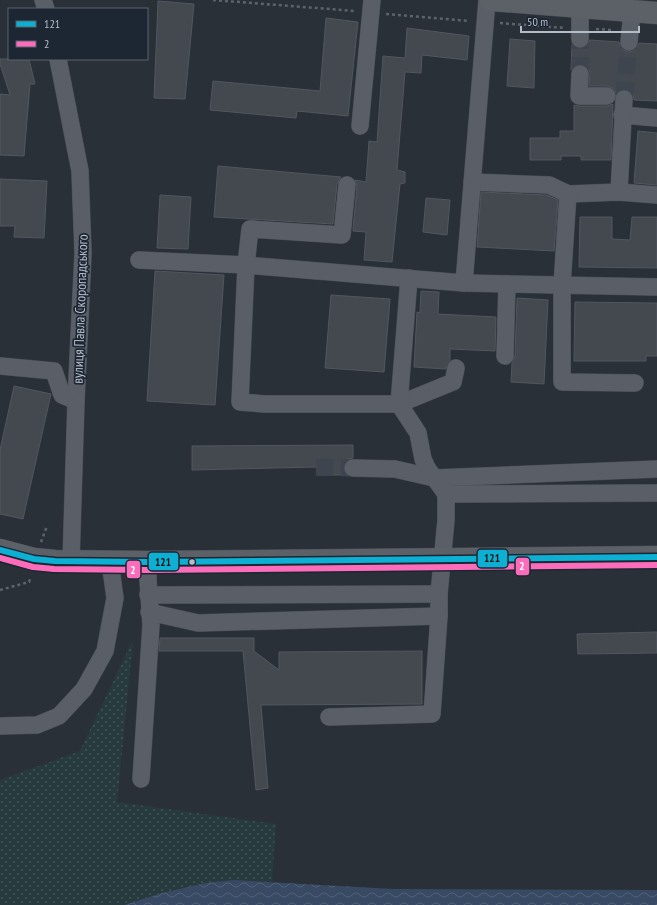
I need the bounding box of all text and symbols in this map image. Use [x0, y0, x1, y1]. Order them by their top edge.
legend [8, 8, 148, 60]
scale bar [521, 8, 639, 34]
text: 50 m [527, 14, 548, 29]
text: 121 [44, 16, 60, 31]
text: 2 [44, 36, 49, 51]
street label: вулиця Павла Скоропадського [68, 234, 92, 384]
line badge: 121 [477, 549, 508, 568]
text: 121 [484, 551, 500, 565]
line badge: 121 [148, 552, 179, 571]
text: 121 [155, 555, 171, 569]
unlabelled marker [187, 557, 197, 567]
line badge: 2 [515, 557, 530, 576]
text: 2 [519, 559, 525, 573]
line badge: 2 [126, 560, 141, 579]
text: 2 [130, 563, 136, 577]

